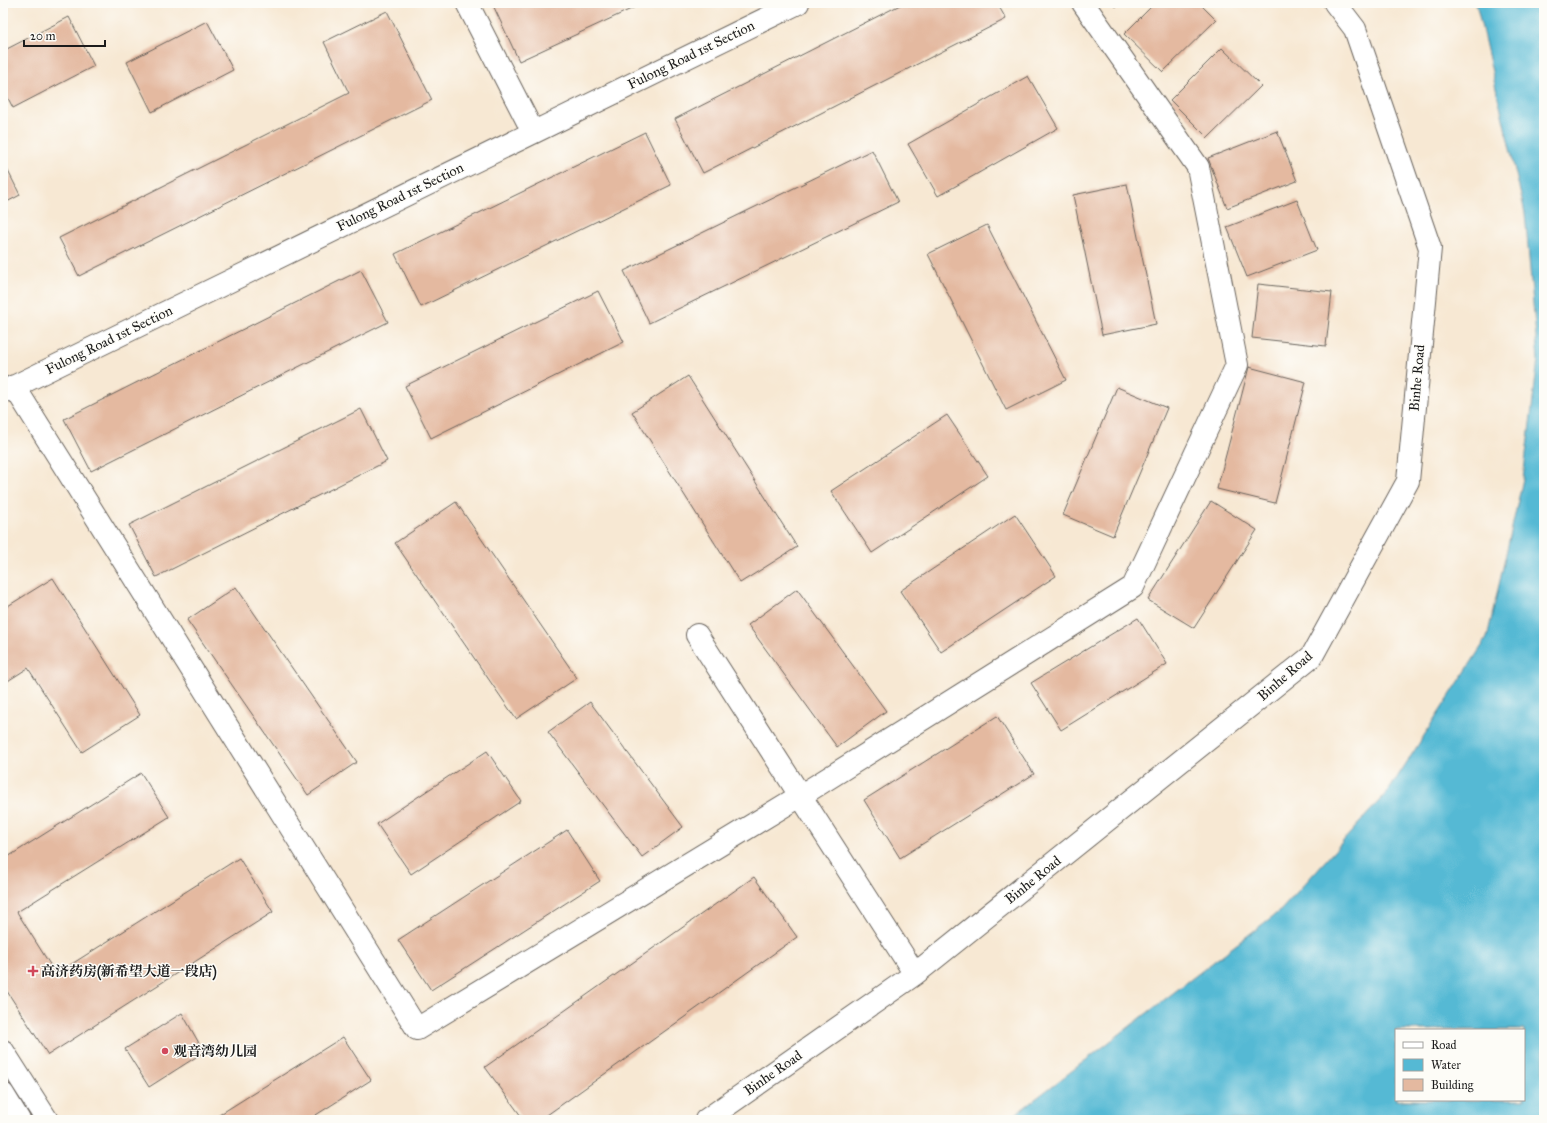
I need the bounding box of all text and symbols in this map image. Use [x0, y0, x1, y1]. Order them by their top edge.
street label: Fulong Road 1st Section [625, 17, 758, 93]
scale bar [24, 22, 105, 48]
text: 20 m [30, 29, 56, 43]
street label: Fulong Road 1st Section [334, 159, 467, 235]
street label: Fulong Road 1st Section [43, 302, 176, 378]
street label: Binhe Road [1406, 344, 1428, 412]
street label: Binhe Road [1254, 648, 1316, 704]
street label: Binhe Road [1002, 852, 1064, 908]
place label: 高济药房(新希望大道一段店) [41, 963, 217, 981]
marker: 高济药房(新希望大道一段店) [28, 966, 38, 976]
legend [1395, 1029, 1525, 1101]
text: Road [1431, 1038, 1457, 1052]
place label: 观音湾幼儿园 [173, 1043, 257, 1060]
marker: 观音湾幼儿园 [160, 1046, 170, 1056]
street label: Binhe Road [741, 1047, 805, 1099]
text: Water [1431, 1058, 1461, 1072]
text: Building [1431, 1078, 1474, 1093]

